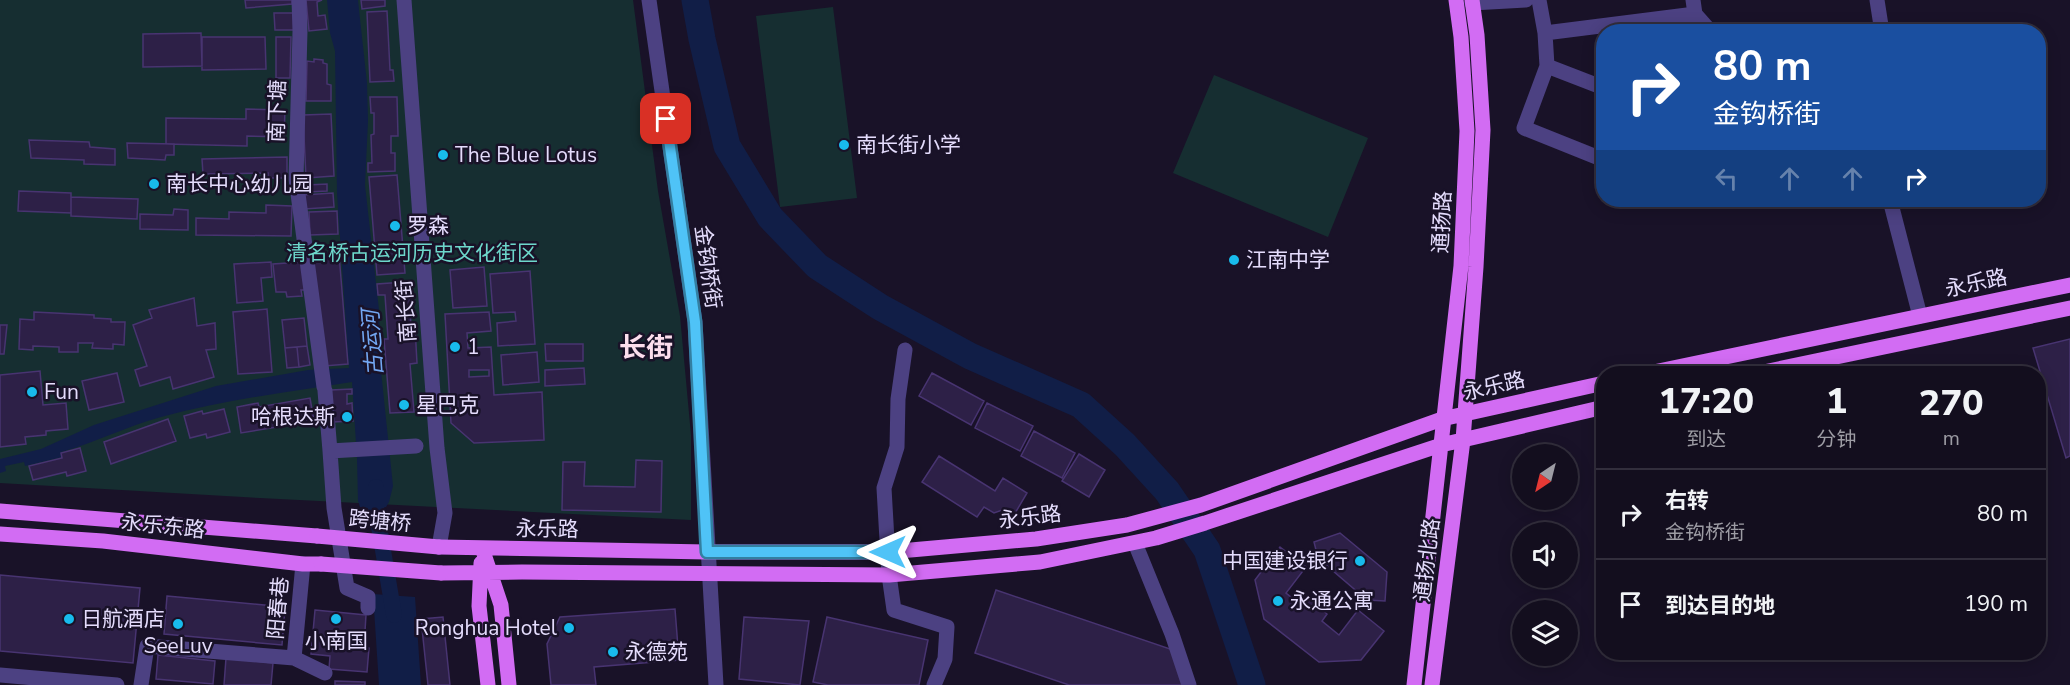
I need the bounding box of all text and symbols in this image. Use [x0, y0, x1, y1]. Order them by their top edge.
text: 80 m [1713, 38, 1812, 95]
icon: right [1614, 48, 1692, 126]
street label: 南下塘 [262, 79, 292, 143]
pin [640, 93, 691, 144]
text: 金钩桥街 [1713, 96, 1821, 133]
icon: arrive [649, 102, 682, 135]
place label: 南长街小学 [856, 131, 961, 159]
marker: 南长街小学 [837, 138, 851, 152]
place label: The Blue Lotus [455, 141, 597, 169]
marker: The Blue Lotus [436, 148, 450, 162]
icon: left [1710, 162, 1743, 195]
icon: ahead [1773, 162, 1806, 195]
icon: ahead [1836, 162, 1869, 195]
icon: right [1899, 162, 1932, 195]
place label: 南长中心幼儿园 [166, 170, 313, 198]
marker: 南长中心幼儿园 [147, 177, 161, 191]
street label: 通扬路 [1426, 190, 1458, 254]
place label: 罗森 [407, 212, 449, 240]
marker: 罗森 [388, 219, 402, 233]
street label: 金钩桥街 [688, 223, 728, 311]
park label: 清名桥古运河历史文化街区 [286, 239, 538, 267]
place label: 江南中学 [1246, 246, 1330, 274]
marker: 江南中学 [1227, 253, 1241, 267]
street label: 永乐路 [1942, 263, 2010, 303]
street label: 南长街 [390, 279, 422, 343]
water label: 古运河 [355, 305, 390, 377]
district label: 长街 [619, 330, 673, 367]
place label: 1 [467, 333, 480, 361]
marker: 1 [448, 340, 462, 354]
street label: 永乐路 [1460, 365, 1528, 407]
text: 17:20 [1658, 377, 1754, 426]
text: 1 [1826, 377, 1847, 426]
place label: Fun [44, 378, 79, 406]
text: 270 [1919, 379, 1984, 428]
marker: Fun [25, 385, 39, 399]
place label: 星巴克 [416, 391, 479, 419]
marker: 星巴克 [397, 398, 411, 412]
place label: 哈根达斯 [251, 403, 335, 431]
marker: 哈根达斯 [340, 410, 354, 424]
text: m [1943, 425, 1960, 452]
text: 到达 [1686, 426, 1726, 453]
text: 分钟 [1816, 426, 1856, 453]
north arrow [1512, 444, 1578, 510]
map controls [1512, 444, 1578, 666]
text: 右转 [1665, 486, 1709, 516]
icon: right [1614, 498, 1647, 531]
street label: 永乐路 [997, 499, 1063, 535]
text: 80 m [1977, 499, 2028, 529]
street label: 跨塘桥 [347, 504, 413, 538]
street label: 永乐东路 [120, 508, 206, 544]
street label: 永乐路 [515, 514, 579, 544]
street label: 通扬北路 [1408, 517, 1446, 603]
text: 金钩桥街 [1665, 519, 1745, 546]
position arrow [856, 520, 920, 584]
button: sound [1512, 522, 1578, 588]
place label: 中国建设银行 [1222, 547, 1348, 575]
marker: 中国建设银行 [1353, 554, 1367, 568]
street label: 阳春巷 [261, 575, 295, 641]
place label: 永通公寓 [1290, 587, 1374, 615]
icon: arrive [1614, 588, 1647, 621]
text: 190 m [1964, 589, 2028, 619]
text: 到达目的地 [1665, 591, 1775, 621]
marker: 永通公寓 [1271, 594, 1285, 608]
button: layers [1512, 600, 1578, 666]
place label: 日航酒店 [81, 605, 165, 633]
marker: 日航酒店 [62, 612, 76, 626]
marker: 小南国 [329, 612, 343, 626]
place label: Ronghua Hotel [415, 614, 558, 642]
marker: SeeLuv [171, 617, 185, 631]
marker: Ronghua Hotel [562, 621, 576, 635]
place label: 小南国 [305, 627, 368, 655]
place label: SeeLuv [143, 632, 213, 660]
place label: 永德苑 [625, 638, 688, 666]
marker: 永德苑 [606, 645, 620, 659]

